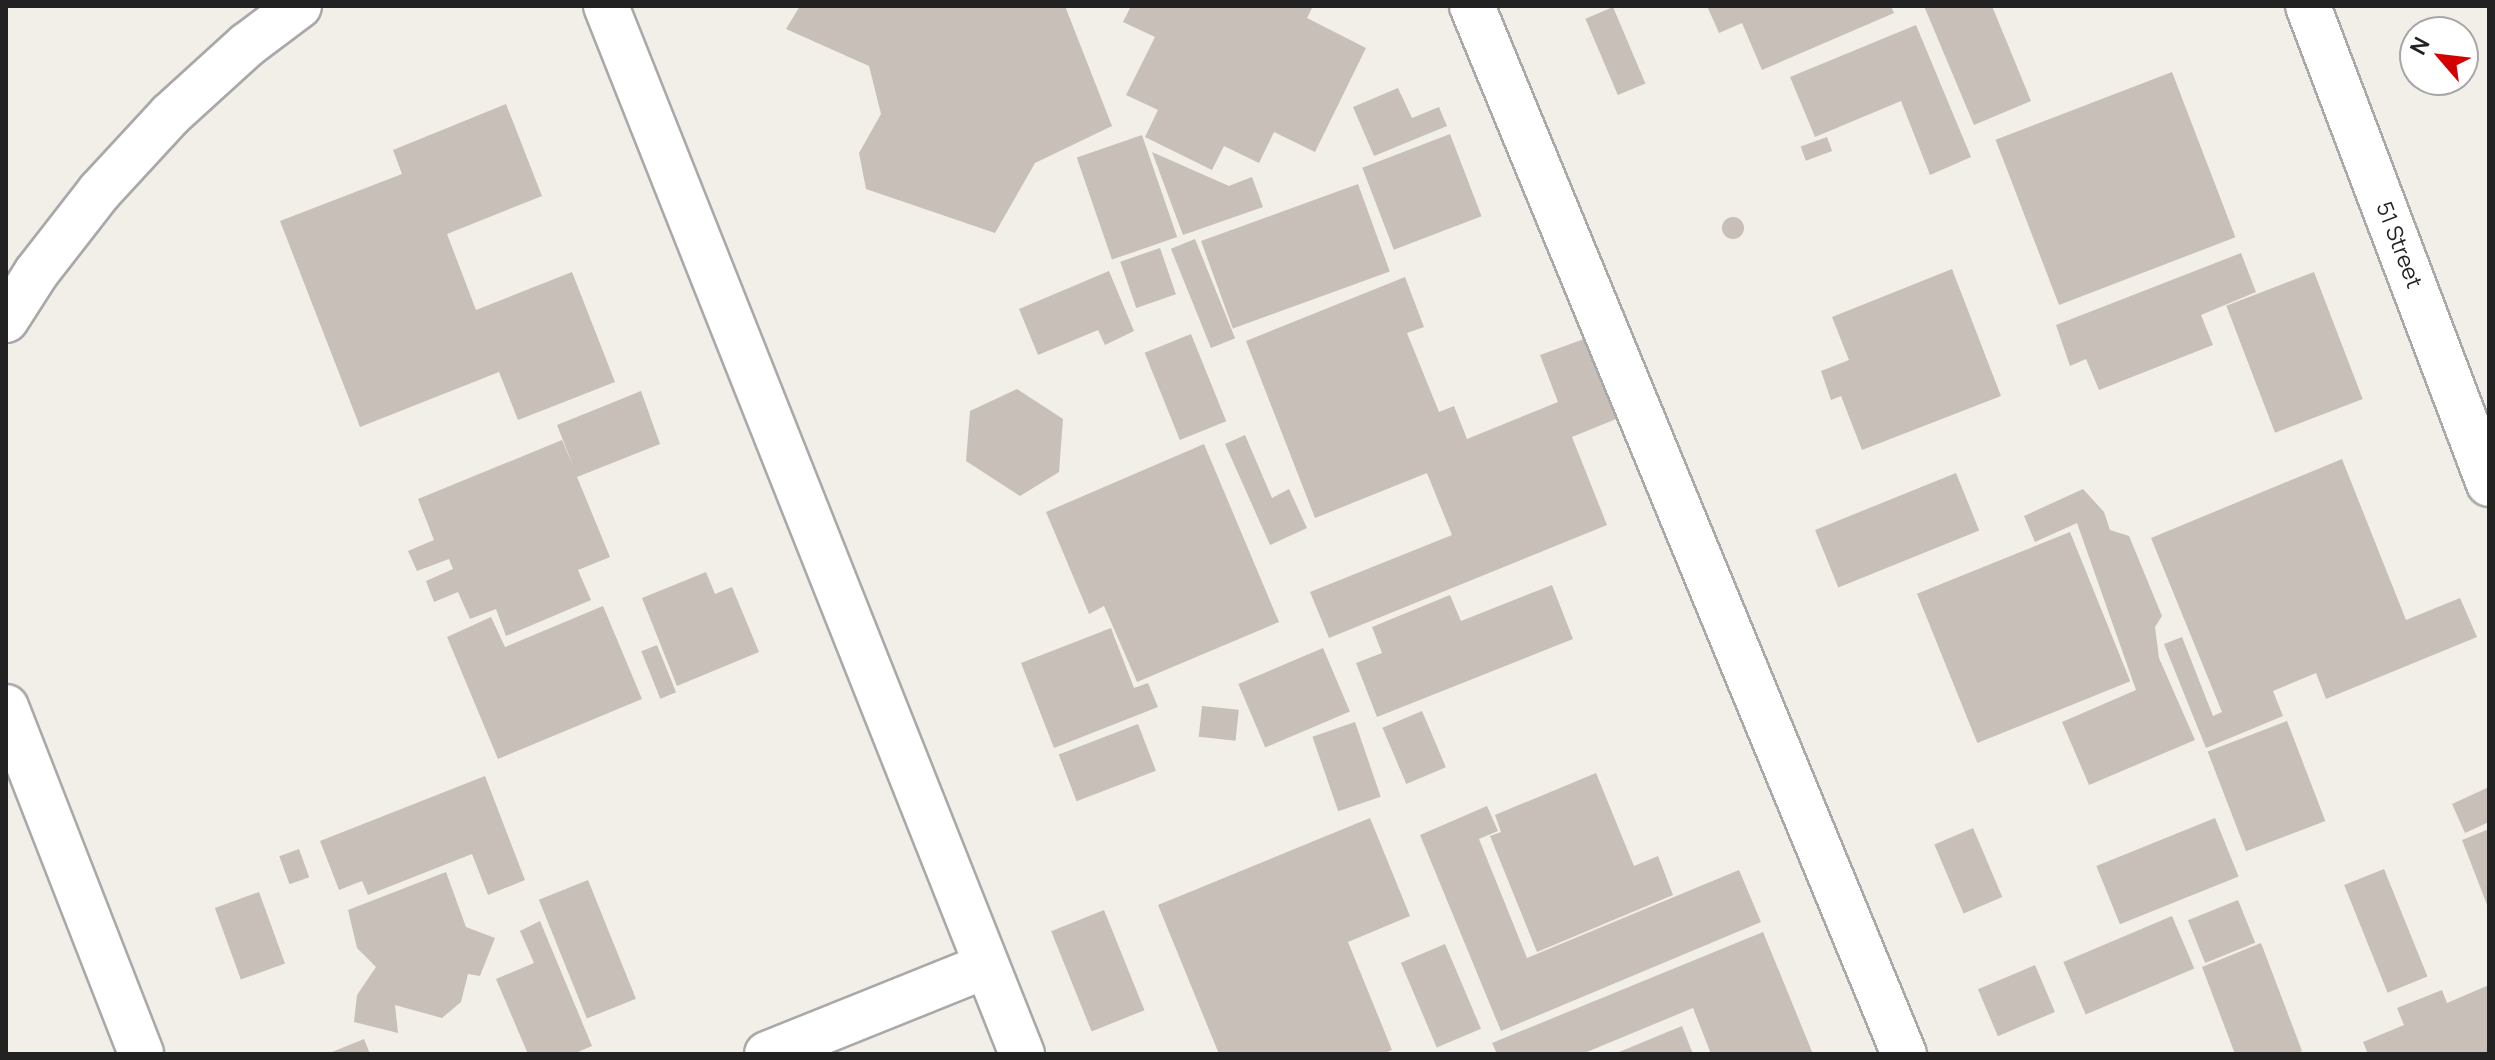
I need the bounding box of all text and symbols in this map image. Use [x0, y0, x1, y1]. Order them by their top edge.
north arrow [2399, 16, 2479, 96]
text: N [2403, 32, 2437, 60]
street label: 51 Street [2370, 198, 2428, 292]

